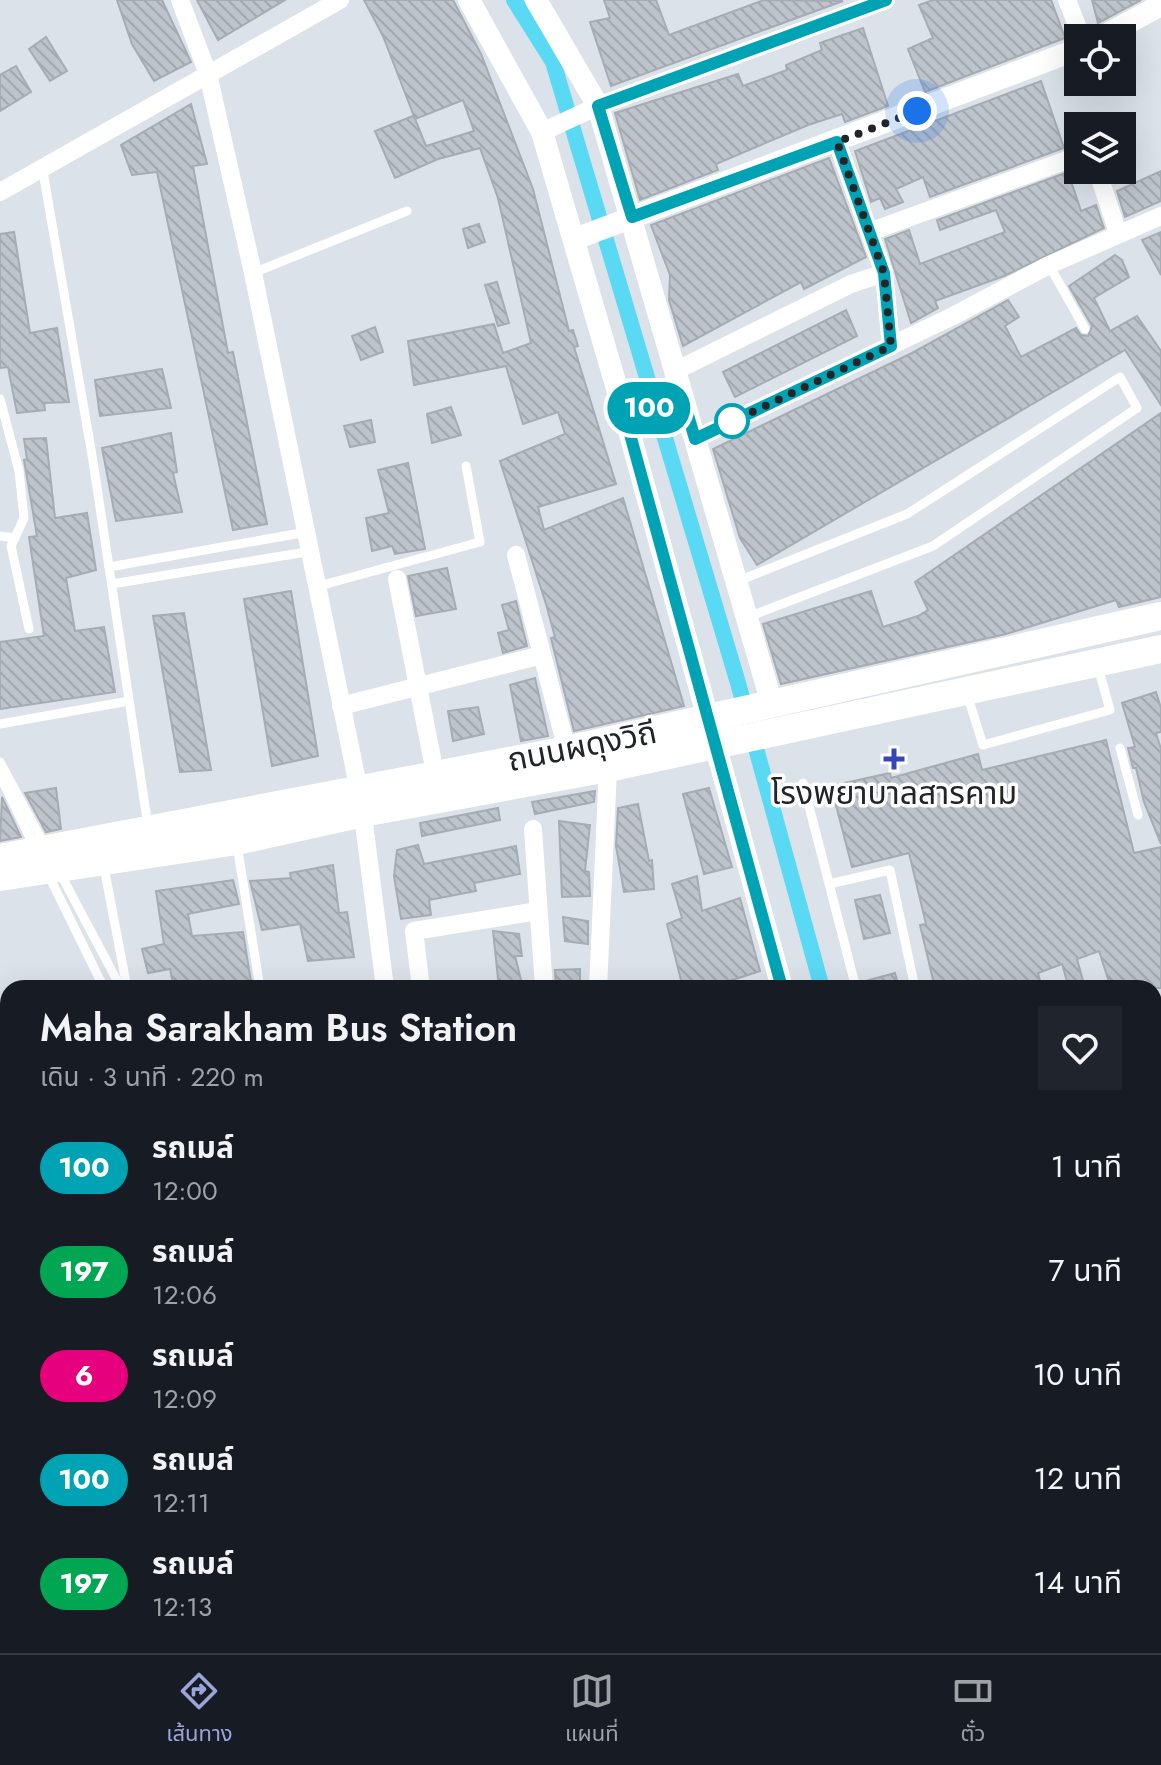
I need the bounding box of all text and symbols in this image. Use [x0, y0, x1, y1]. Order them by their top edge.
map controls [1064, 24, 1136, 184]
button: locate [1064, 24, 1136, 96]
your location [897, 91, 937, 131]
button: layers [1064, 112, 1136, 184]
line badge: 100 [603, 382, 695, 434]
text: 100 [623, 387, 675, 428]
unlabelled marker [715, 404, 749, 438]
street label: ถนนผดุงวิถี [503, 709, 661, 783]
marker: โรงพยาบาลสารคาม [883, 748, 905, 770]
place label: โรงพยาบาลสารคาม [771, 770, 1017, 816]
text: Maha Sarakham Bus Station [40, 1000, 517, 1055]
button: heart [1038, 1006, 1122, 1090]
text: เดิน · 3 นาที · 220 m [40, 1058, 264, 1096]
text: รถเมล์ [152, 1126, 234, 1169]
text: 1 นาที [1051, 1145, 1122, 1188]
text: 100 [58, 1147, 110, 1188]
text: 12:00 [152, 1172, 218, 1210]
text: รถเมล์ [152, 1230, 234, 1273]
text: 7 นาที [1048, 1249, 1122, 1292]
text: 197 [59, 1251, 109, 1292]
text: 12:06 [152, 1276, 217, 1314]
text: รถเมล์ [152, 1334, 234, 1377]
text: 10 นาที [1033, 1353, 1122, 1396]
text: 6 [75, 1355, 93, 1396]
text: 12:09 [152, 1380, 217, 1418]
text: รถเมล์ [152, 1438, 234, 1481]
text: 12 นาที [1034, 1457, 1122, 1500]
text: 100 [58, 1459, 110, 1500]
text: 12:11 [152, 1484, 210, 1522]
text: รถเมล์ [152, 1542, 234, 1585]
text: 14 นาที [1033, 1561, 1122, 1604]
text: 197 [59, 1563, 109, 1604]
text: 12:13 [152, 1588, 212, 1626]
tab: เส้นทาง [166, 1669, 233, 1751]
tab: แผนที่ [565, 1669, 619, 1751]
tab: ตั๋ว [951, 1669, 995, 1751]

